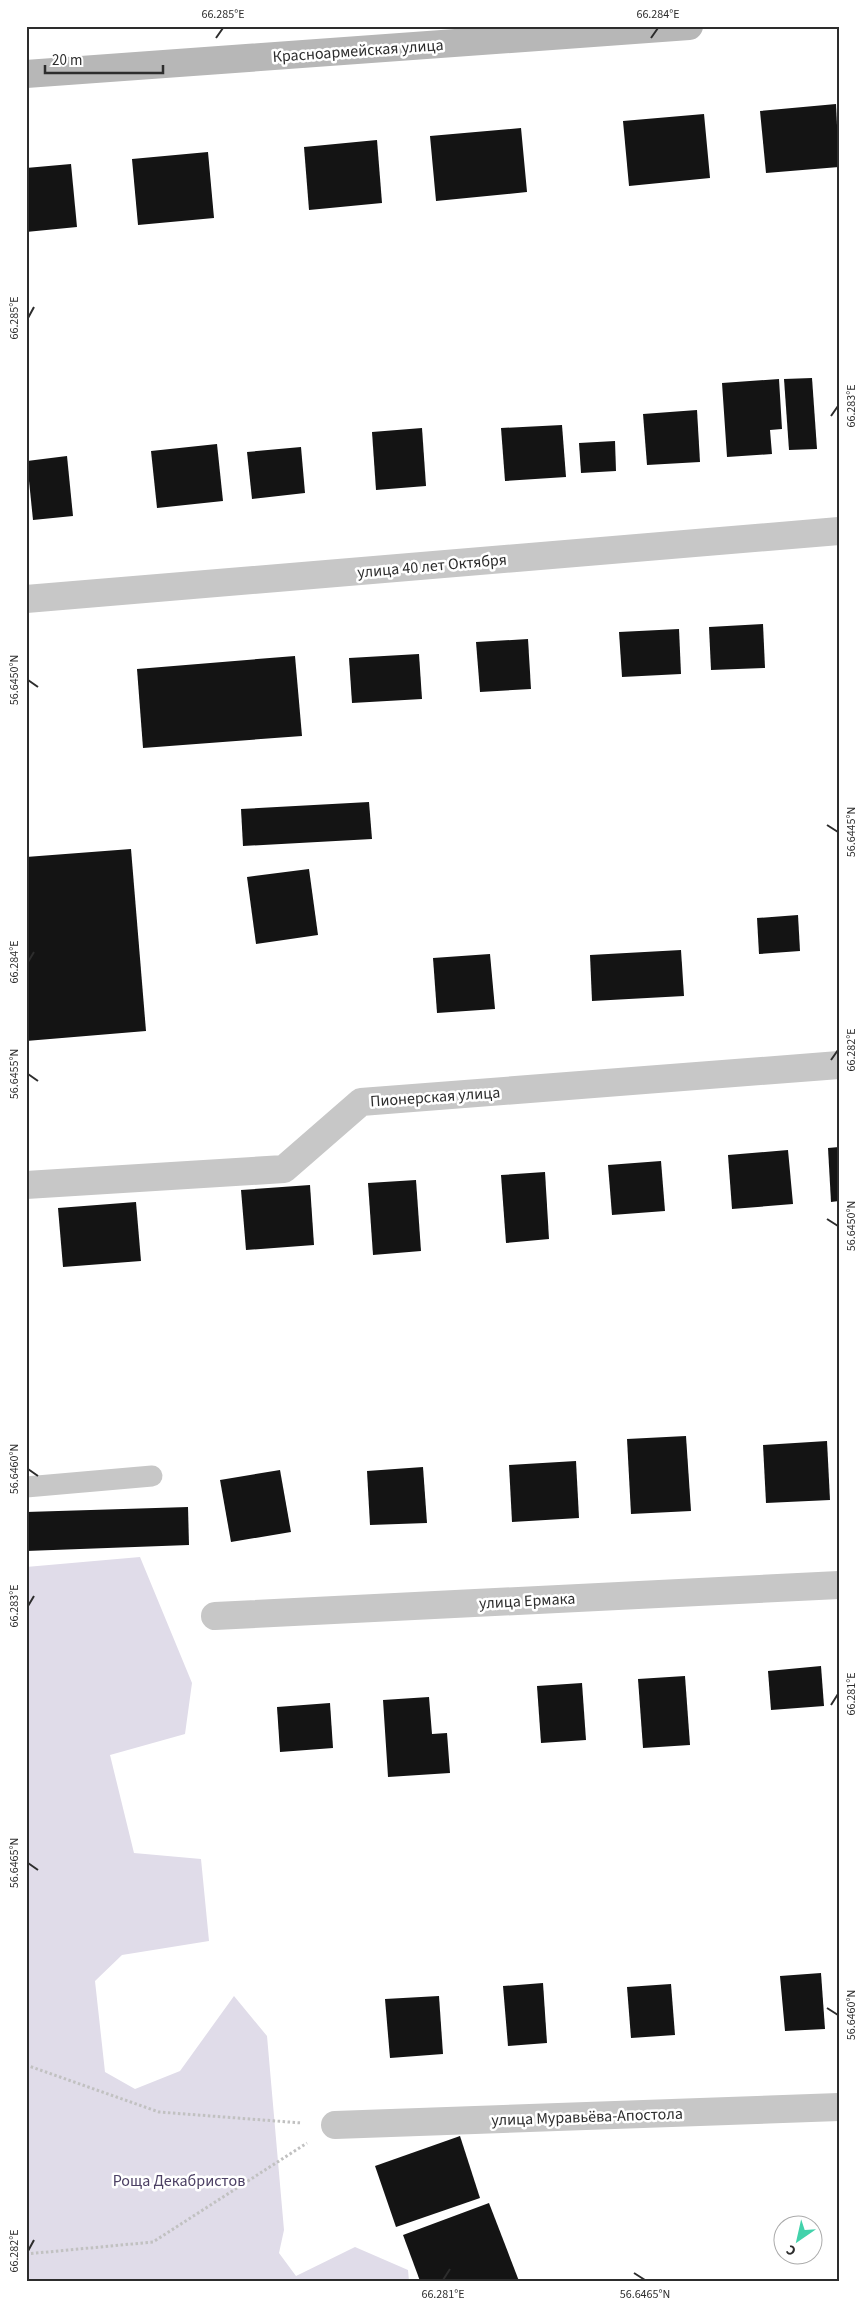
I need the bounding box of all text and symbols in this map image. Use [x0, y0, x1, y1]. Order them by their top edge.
text: 66.285°E [201, 6, 245, 23]
text: 66.284°E [636, 6, 680, 23]
street label: Красноармейская улица [272, 34, 444, 68]
scale bar [45, 42, 162, 74]
text: 20 m [52, 50, 82, 71]
text: 66.285°E [6, 296, 23, 340]
text: 66.283°E [843, 384, 860, 428]
street label: улица 40 лет Октября [356, 548, 508, 583]
text: 56.6450°N [6, 655, 23, 705]
text: 56.6445°N [843, 807, 860, 857]
text: 66.284°E [6, 940, 23, 984]
text: 66.282°E [843, 1028, 860, 1072]
text: 56.6455°N [6, 1049, 23, 1099]
street label: Пионерская улица [369, 1081, 501, 1113]
text: 56.6450°N [843, 1201, 860, 1251]
text: 56.6460°N [6, 1444, 23, 1494]
text: 66.283°E [6, 1584, 23, 1628]
street label: улица Ермака [478, 1587, 576, 1615]
text: 66.281°E [843, 1672, 860, 1716]
text: 56.6465°N [6, 1838, 23, 1888]
text: 56.6460°N [843, 1990, 860, 2040]
street label: улица Муравьёва-Апостола [491, 2103, 683, 2131]
park label: Роща Декабристов [113, 2170, 245, 2192]
north arrow [772, 2214, 822, 2264]
text: 66.282°E [6, 2229, 23, 2273]
text: С [782, 2239, 800, 2261]
text: 66.281°E [421, 2286, 465, 2303]
text: 56.6465°N [620, 2286, 670, 2303]

